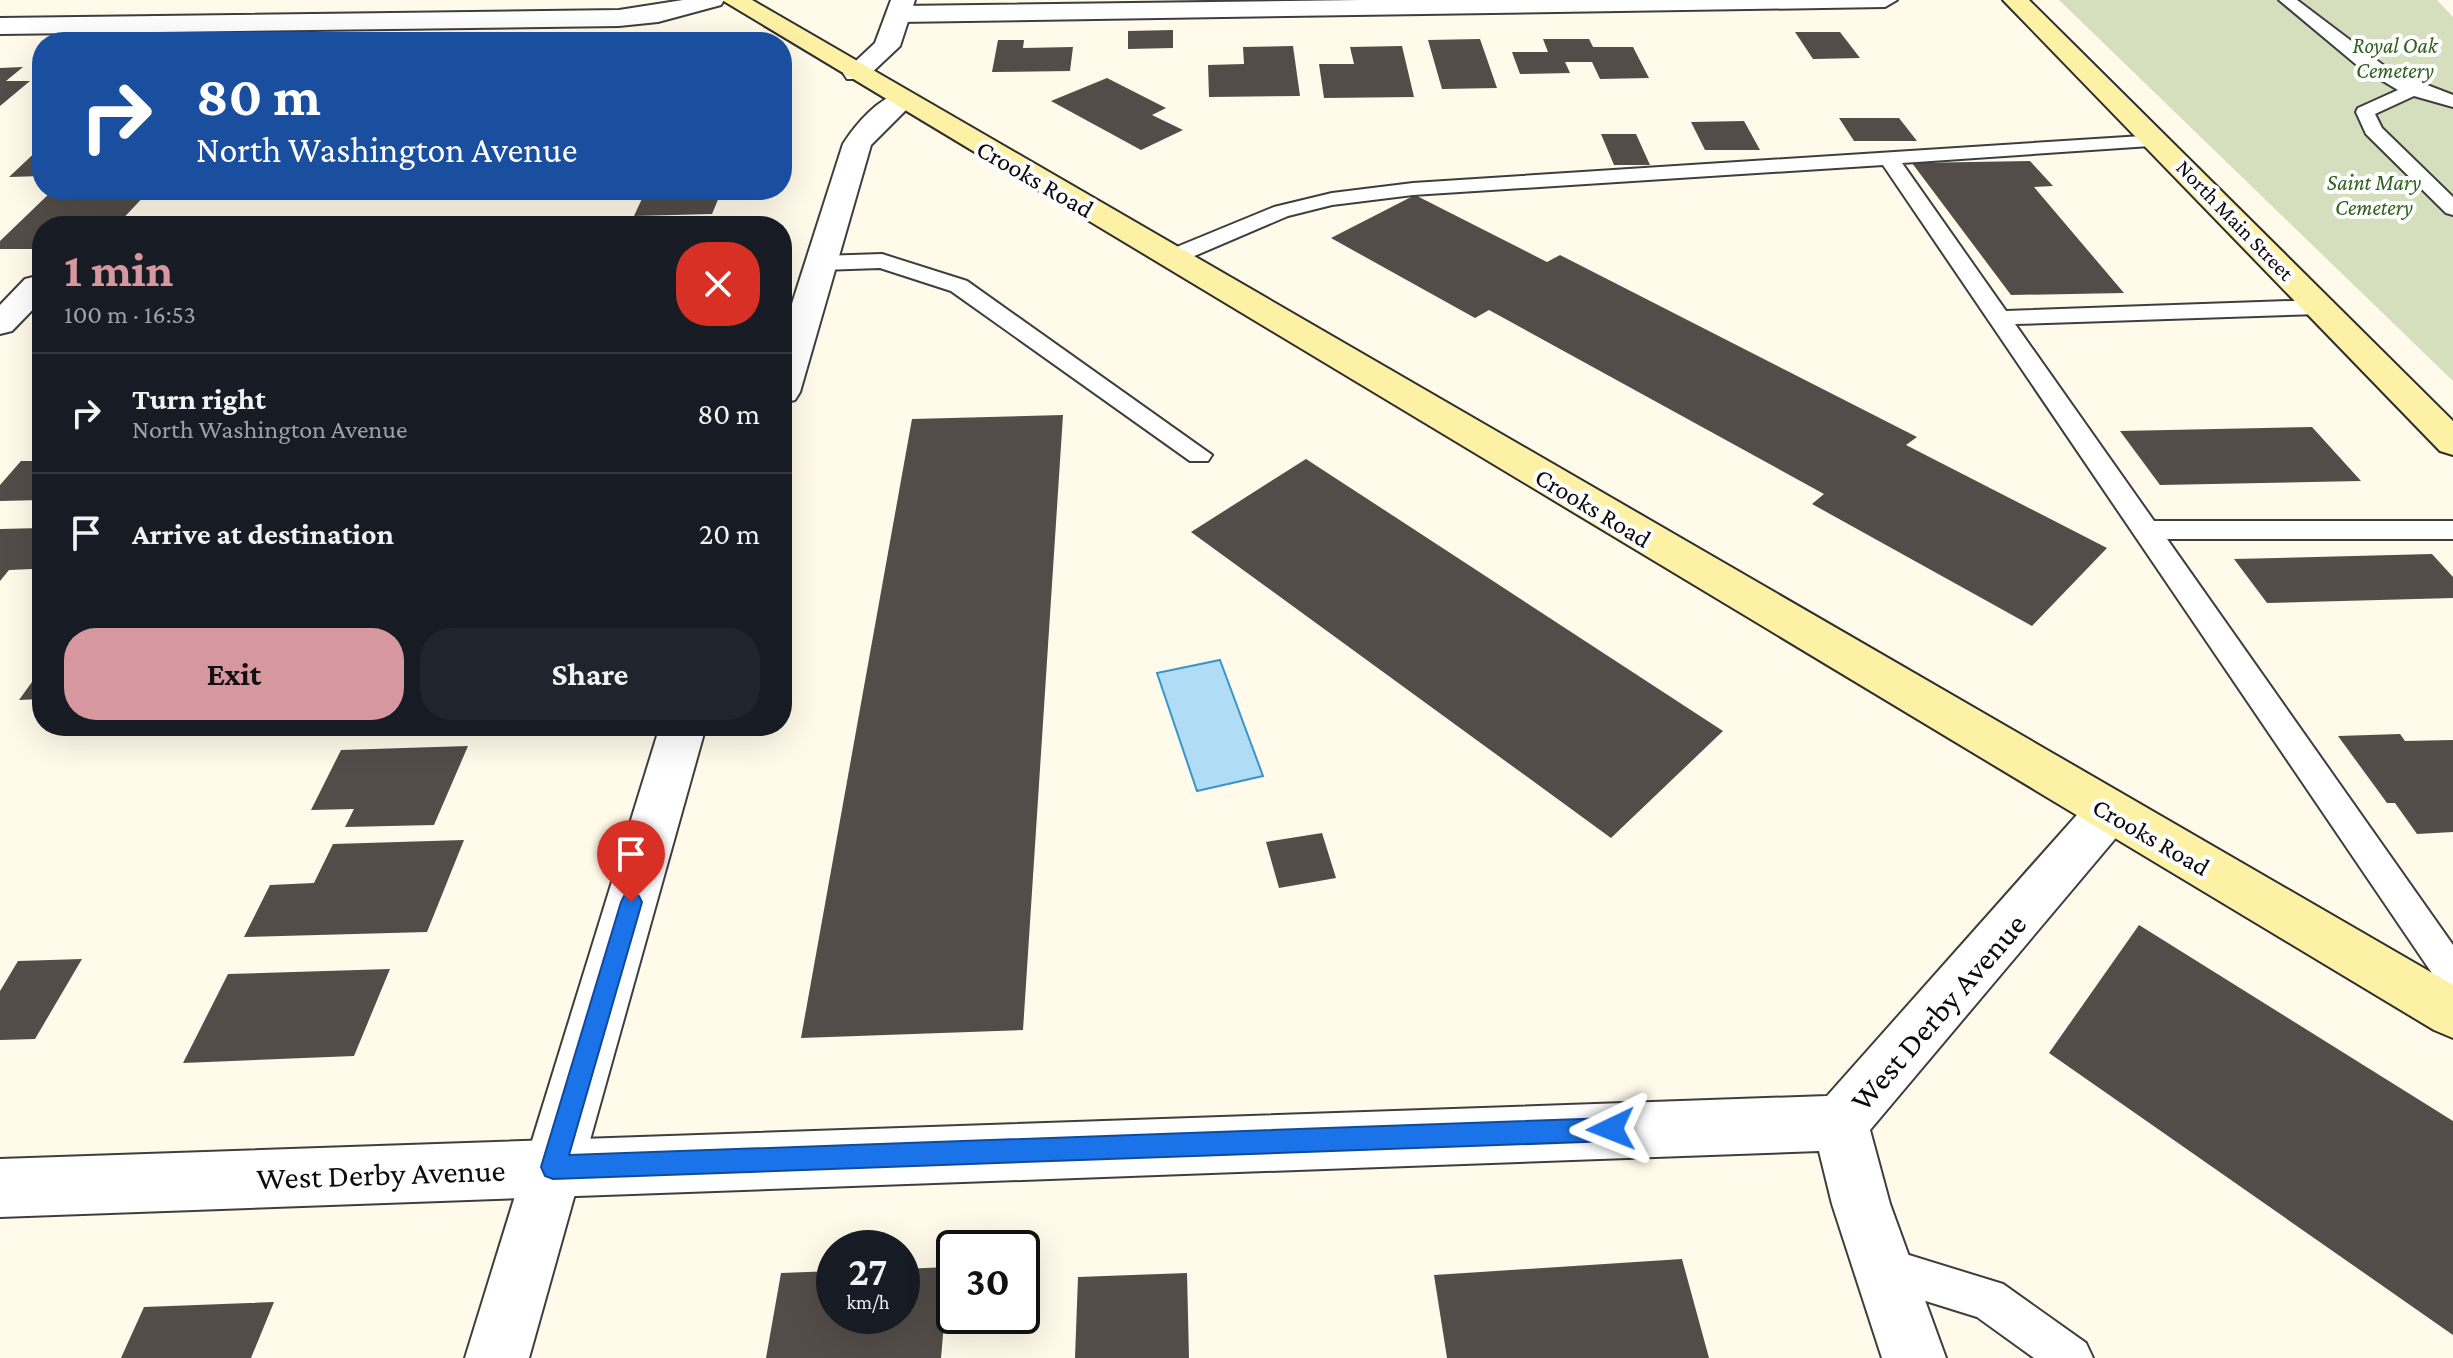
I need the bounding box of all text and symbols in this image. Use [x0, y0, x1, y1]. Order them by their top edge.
park label: Royal Oak Cemetery [2352, 33, 2439, 83]
icon: right [64, 64, 168, 168]
text: 80 m [196, 65, 321, 127]
text: North Washington Avenue [196, 130, 577, 170]
street label: Crooks Road [971, 134, 1099, 224]
street label: North Main Street [2171, 154, 2299, 286]
park label: Saint Mary Cemetery [2327, 170, 2421, 220]
button: close [676, 242, 760, 326]
text: 1 min [64, 243, 173, 296]
text: 100 m · 16:53 [64, 300, 196, 329]
text: Turn right [132, 382, 266, 415]
icon: right [64, 391, 108, 435]
text: 80 m [697, 397, 760, 430]
text: North Washington Avenue [132, 415, 408, 444]
street label: Crooks Road [1530, 462, 1656, 554]
icon: arrive [64, 511, 108, 555]
text: Arrive at destination [132, 517, 394, 550]
text: 20 m [699, 517, 760, 550]
button: Exit [64, 628, 404, 720]
button: Share [420, 628, 760, 720]
street label: Crooks Road [2087, 792, 2215, 882]
pin [597, 820, 665, 902]
icon: arrive [609, 832, 653, 876]
street label: West Derby Avenue [1843, 906, 2033, 1118]
position arrow [1569, 1087, 1653, 1171]
street label: West Derby Avenue [256, 1152, 506, 1196]
speed limit sign: 30 [936, 1230, 1040, 1334]
text: 27 [849, 1249, 887, 1294]
text: km/h [846, 1291, 890, 1313]

